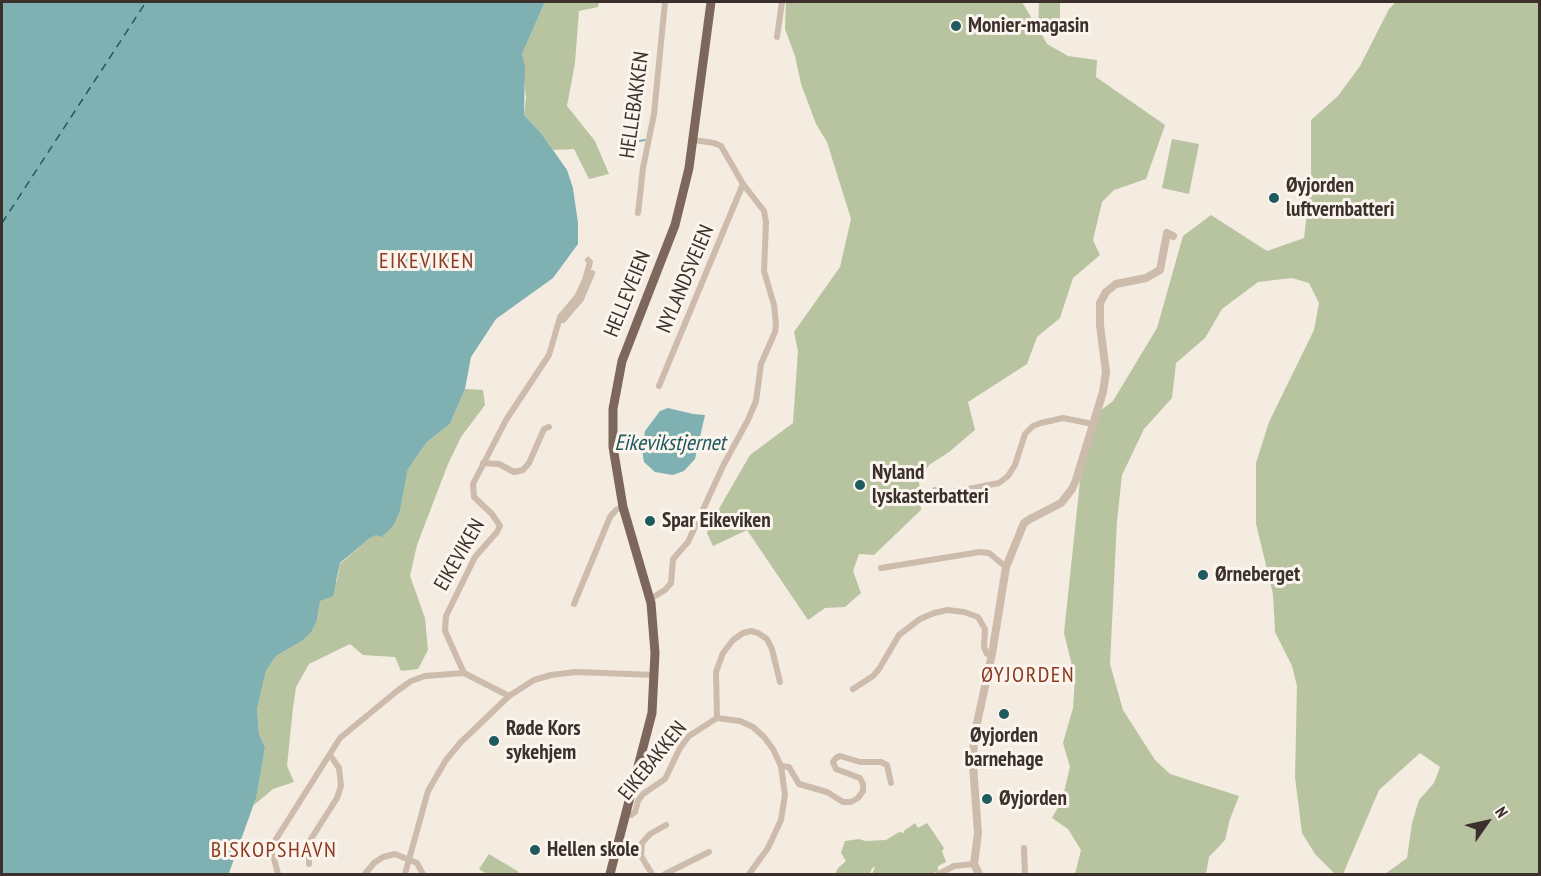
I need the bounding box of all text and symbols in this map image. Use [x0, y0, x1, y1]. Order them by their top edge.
place label: Monier-magasin [968, 13, 1089, 39]
marker: Monier-magasin [949, 19, 963, 33]
street label: HELLEBAKKEN [615, 50, 655, 160]
place label: Øyjorden luftvernbatteri [1286, 173, 1394, 223]
marker: Øyjorden luftvernbatteri [1267, 191, 1281, 205]
street label: NYLANDSVEIEN [652, 221, 720, 337]
street label: HELLEVEIEN [599, 247, 657, 341]
district label: EIKEVIKEN [379, 249, 475, 275]
water label: Eikevikstjernet [614, 431, 726, 457]
place label: Nyland lyskasterbatteri [872, 460, 989, 510]
marker: Nyland lyskasterbatteri [853, 478, 867, 492]
place label: Spar Eikeviken [662, 508, 771, 534]
marker: Spar Eikeviken [643, 514, 657, 528]
street label: EIKEVIKEN [429, 515, 491, 595]
place label: Ørneberget [1215, 562, 1300, 588]
marker: Ørneberget [1196, 568, 1210, 582]
district label: ØYJORDEN [981, 663, 1075, 689]
marker: Øyjorden barnehage [997, 707, 1011, 721]
place label: Røde Kors sykehjem [506, 716, 581, 766]
street label: EIKEBAKKEN [614, 717, 692, 805]
place label: Øyjorden barnehage [965, 723, 1043, 773]
marker: Røde Kors sykehjem [487, 734, 501, 748]
place label: Øyjorden [999, 786, 1067, 812]
marker: Øyjorden [980, 792, 994, 806]
north arrow [1457, 792, 1517, 852]
text: N [1491, 803, 1513, 821]
place label: Hellen skole [547, 837, 639, 863]
district label: BISKOPSHAVN [211, 838, 337, 864]
marker: Hellen skole [528, 843, 542, 857]

